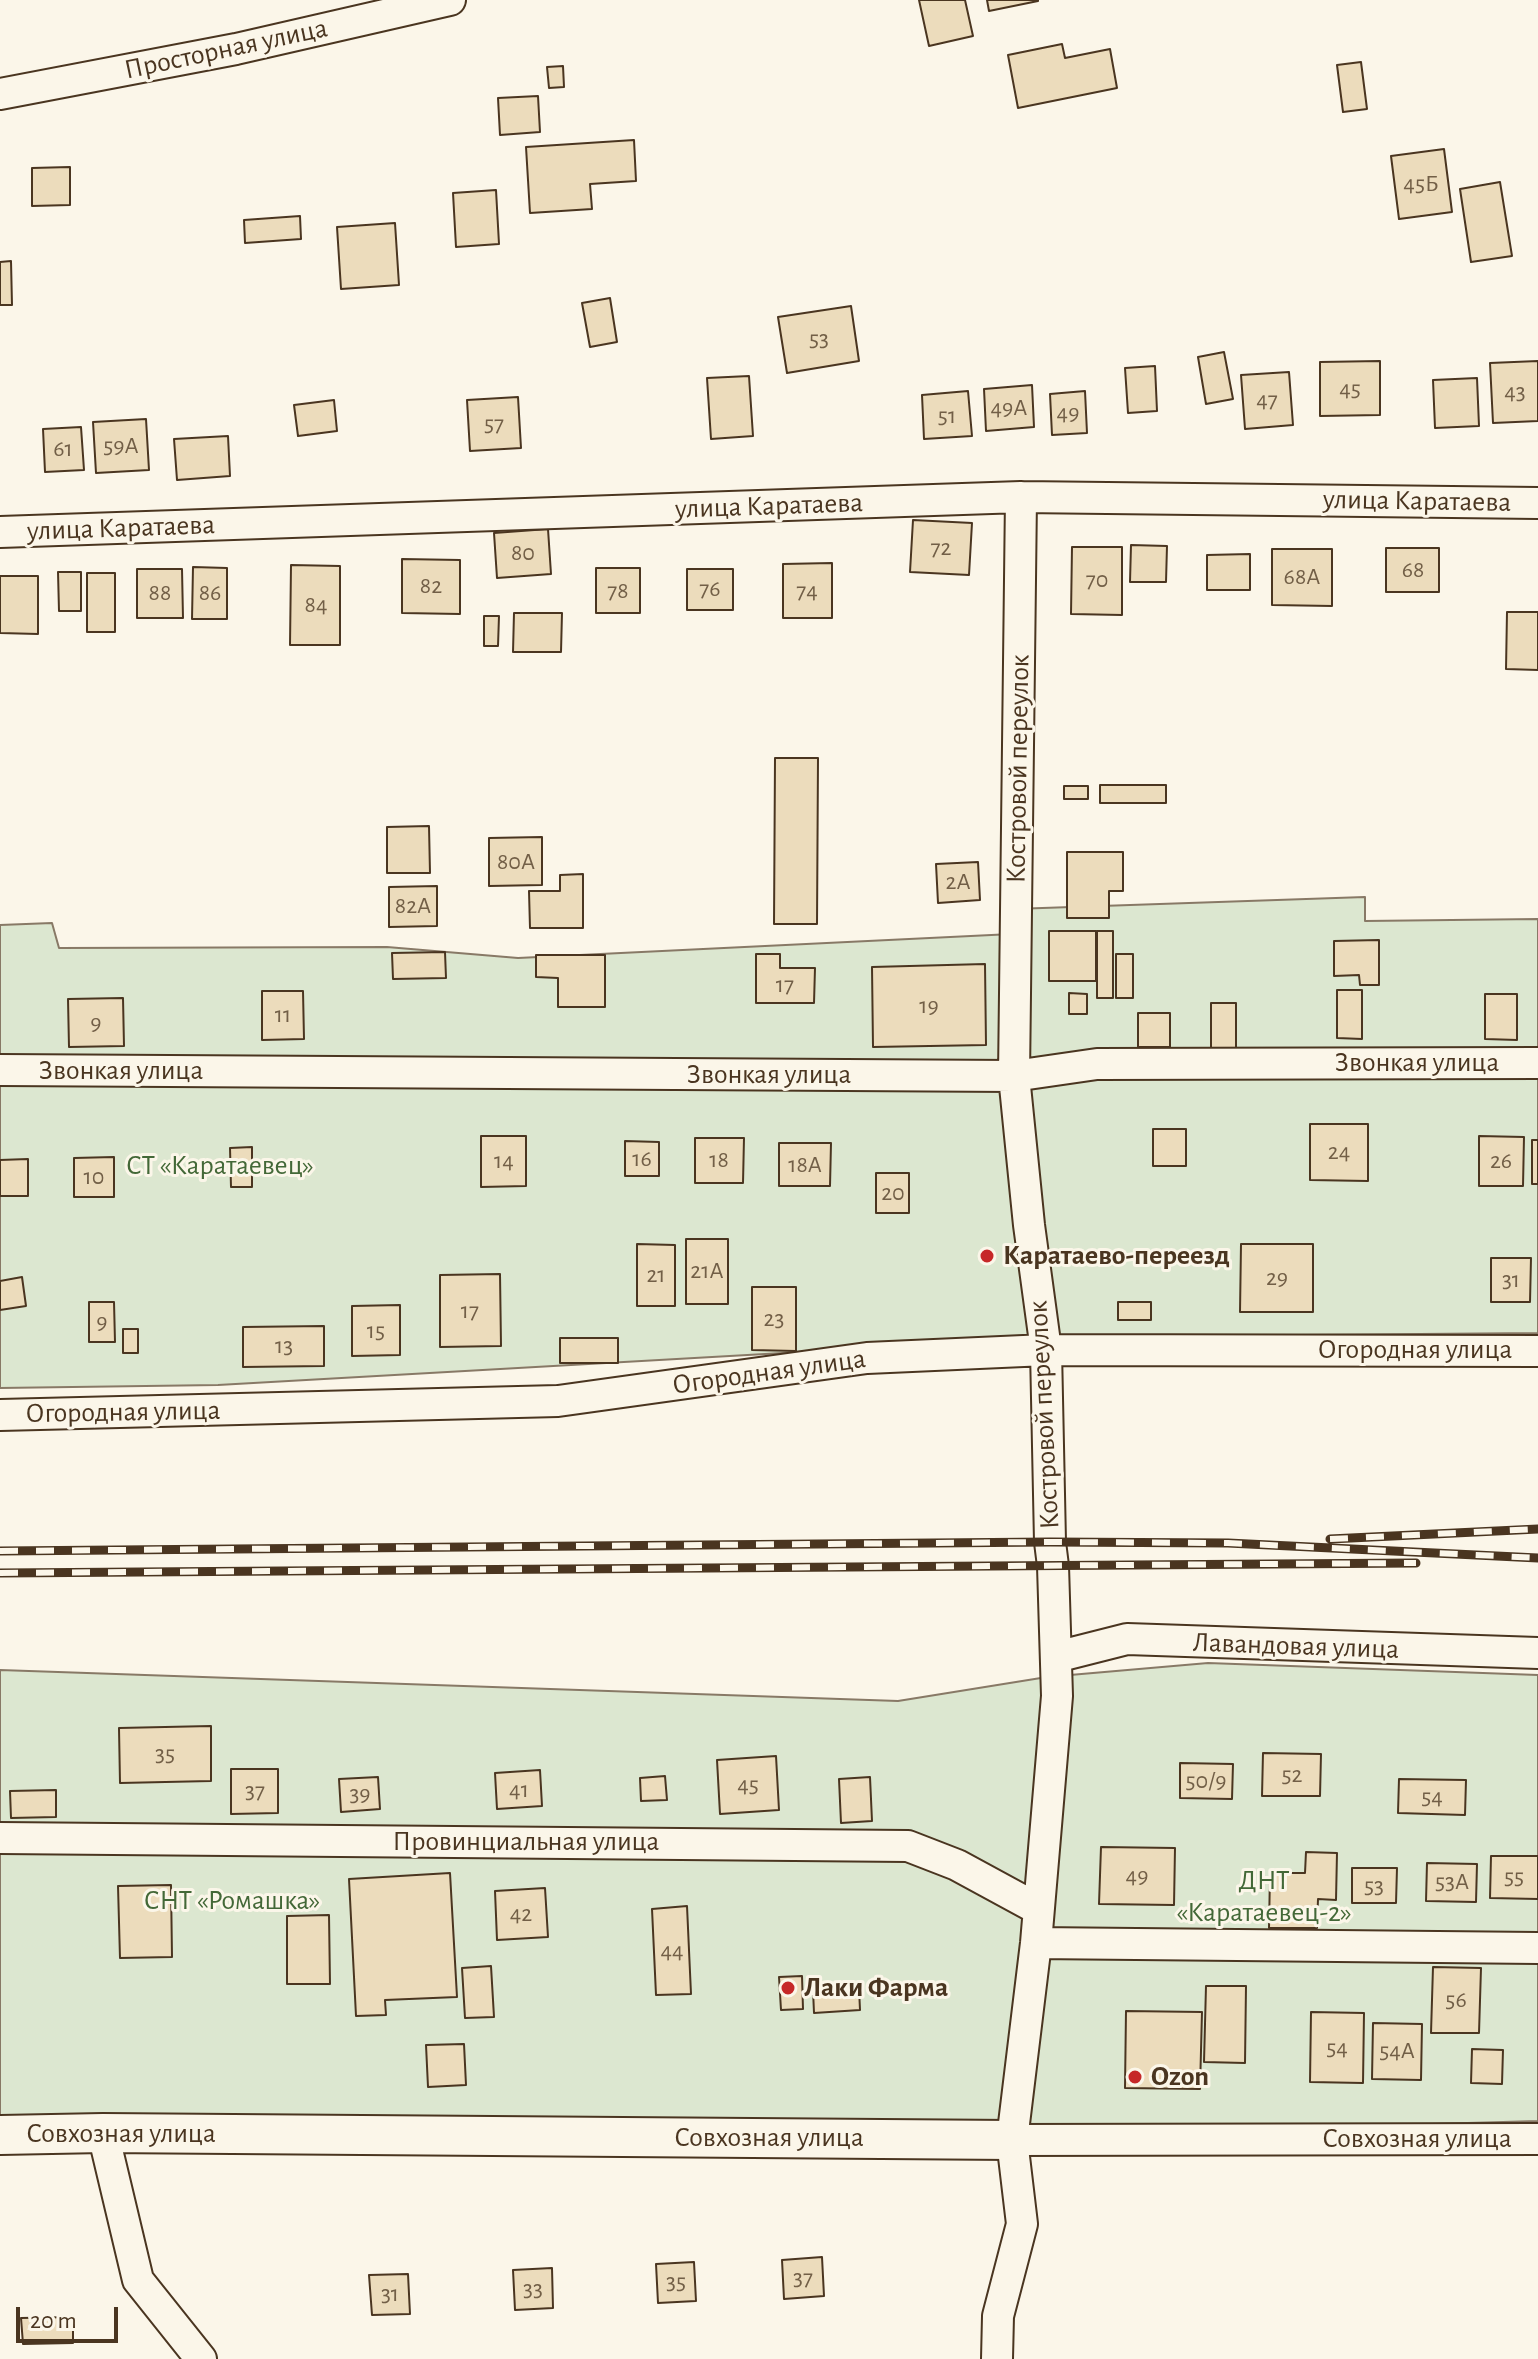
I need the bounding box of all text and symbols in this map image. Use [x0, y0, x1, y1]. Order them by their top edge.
street label: Просторная улица [121, 11, 331, 87]
house number: 45Б [1403, 170, 1439, 198]
house number: 53 [809, 325, 829, 353]
house number: 45 [1339, 375, 1361, 403]
house number: 43 [1504, 378, 1526, 406]
house number: 47 [1256, 386, 1278, 414]
house number: 49А [991, 394, 1027, 422]
house number: 49 [1057, 399, 1079, 427]
house number: 51 [938, 402, 956, 430]
house number: 57 [484, 410, 504, 438]
house number: 59А [103, 432, 139, 460]
house number: 61 [53, 435, 73, 463]
street label: улица Каратаева [1323, 483, 1511, 519]
street label: улица Каратаева [674, 486, 864, 526]
street label: улица Каратаева [26, 508, 216, 548]
house number: 72 [931, 534, 951, 562]
house number: 80 [511, 539, 535, 567]
house number: 68 [1402, 556, 1424, 584]
house number: 68А [1284, 563, 1320, 591]
house number: 70 [1086, 566, 1108, 594]
house number: 82 [420, 572, 442, 600]
house number: 76 [699, 575, 721, 603]
house number: 78 [607, 577, 629, 605]
house number: 74 [796, 577, 818, 605]
house number: 88 [149, 579, 171, 607]
house number: 86 [199, 579, 221, 607]
house number: 84 [305, 591, 327, 619]
street label: Костровой переулок [999, 654, 1037, 884]
house number: 80А [497, 848, 535, 876]
house number: 2А [945, 868, 971, 896]
house number: 82А [395, 892, 431, 920]
house number: 17 [776, 971, 794, 999]
house number: 19 [919, 992, 939, 1020]
house number: 11 [275, 1001, 291, 1029]
house number: 9 [90, 1009, 102, 1037]
street label: Звонкая улица [1335, 1046, 1499, 1080]
street label: Звонкая улица [39, 1054, 203, 1088]
street label: Звонкая улица [687, 1058, 851, 1092]
house number: 24 [1328, 1138, 1350, 1166]
house number: 16 [632, 1145, 652, 1173]
house number: 18 [709, 1146, 729, 1174]
house number: 14 [494, 1147, 514, 1175]
house number: 26 [1490, 1147, 1512, 1175]
park label: СТ «Каратаевец» [126, 1149, 314, 1183]
house number: 18А [788, 1151, 822, 1179]
house number: 10 [84, 1163, 104, 1191]
house number: 20 [881, 1179, 905, 1207]
place label: Каратаево-переезд [1003, 1239, 1230, 1273]
marker: Каратаево-переезд [978, 1247, 996, 1265]
house number: 21А [690, 1257, 724, 1285]
house number: 21 [646, 1261, 666, 1289]
house number: 29 [1266, 1264, 1288, 1292]
house number: 31 [1502, 1266, 1520, 1294]
house number: 17 [461, 1297, 479, 1325]
street label: Костровой переулок [1021, 1300, 1067, 1530]
house number: 23 [764, 1305, 784, 1333]
house number: 9 [96, 1308, 108, 1336]
house number: 15 [367, 1317, 385, 1345]
house number: 13 [275, 1332, 293, 1360]
street label: Огородная улица [1318, 1333, 1512, 1367]
street label: Огородная улица [670, 1342, 868, 1402]
street label: Огородная улица [25, 1394, 221, 1430]
street label: Лавандовая улица [1192, 1626, 1400, 1666]
house number: 35 [155, 1740, 175, 1768]
house number: 52 [1282, 1761, 1302, 1789]
house number: 50/9 [1186, 1767, 1226, 1795]
house number: 45 [737, 1771, 759, 1799]
house number: 41 [509, 1776, 529, 1804]
house number: 37 [245, 1777, 265, 1805]
house number: 39 [349, 1780, 371, 1808]
house number: 54 [1421, 1783, 1443, 1811]
street label: Провинциальная улица [393, 1825, 659, 1859]
house number: 49 [1126, 1862, 1148, 1890]
house number: 55 [1504, 1863, 1524, 1891]
park label: ДНТ «Каратаевец-2» [1176, 1864, 1352, 1930]
house number: 53А [1435, 1868, 1469, 1896]
house number: 53 [1364, 1872, 1384, 1900]
park label: СНТ «Ромашка» [144, 1884, 320, 1918]
house number: 42 [510, 1900, 532, 1928]
house number: 44 [660, 1937, 684, 1965]
place label: Лаки Фарма [804, 1971, 948, 2005]
marker: Лаки Фарма [779, 1979, 797, 1997]
house number: 56 [1445, 1986, 1467, 2014]
house number: 54 [1326, 2034, 1348, 2062]
house number: 54А [1379, 2037, 1415, 2065]
place label: Ozon [1151, 2060, 1209, 2094]
marker: Ozon [1126, 2068, 1144, 2086]
street label: Совхозная улица [26, 2117, 216, 2151]
street label: Совхозная улица [674, 2121, 864, 2155]
street label: Совхозная улица [1322, 2122, 1512, 2156]
house number: 37 [793, 2264, 813, 2292]
house number: 35 [666, 2268, 686, 2296]
house number: 33 [523, 2275, 543, 2303]
house number: 31 [381, 2280, 399, 2308]
scale bar [20, 2291, 122, 2341]
text: 20 m [30, 2309, 77, 2333]

